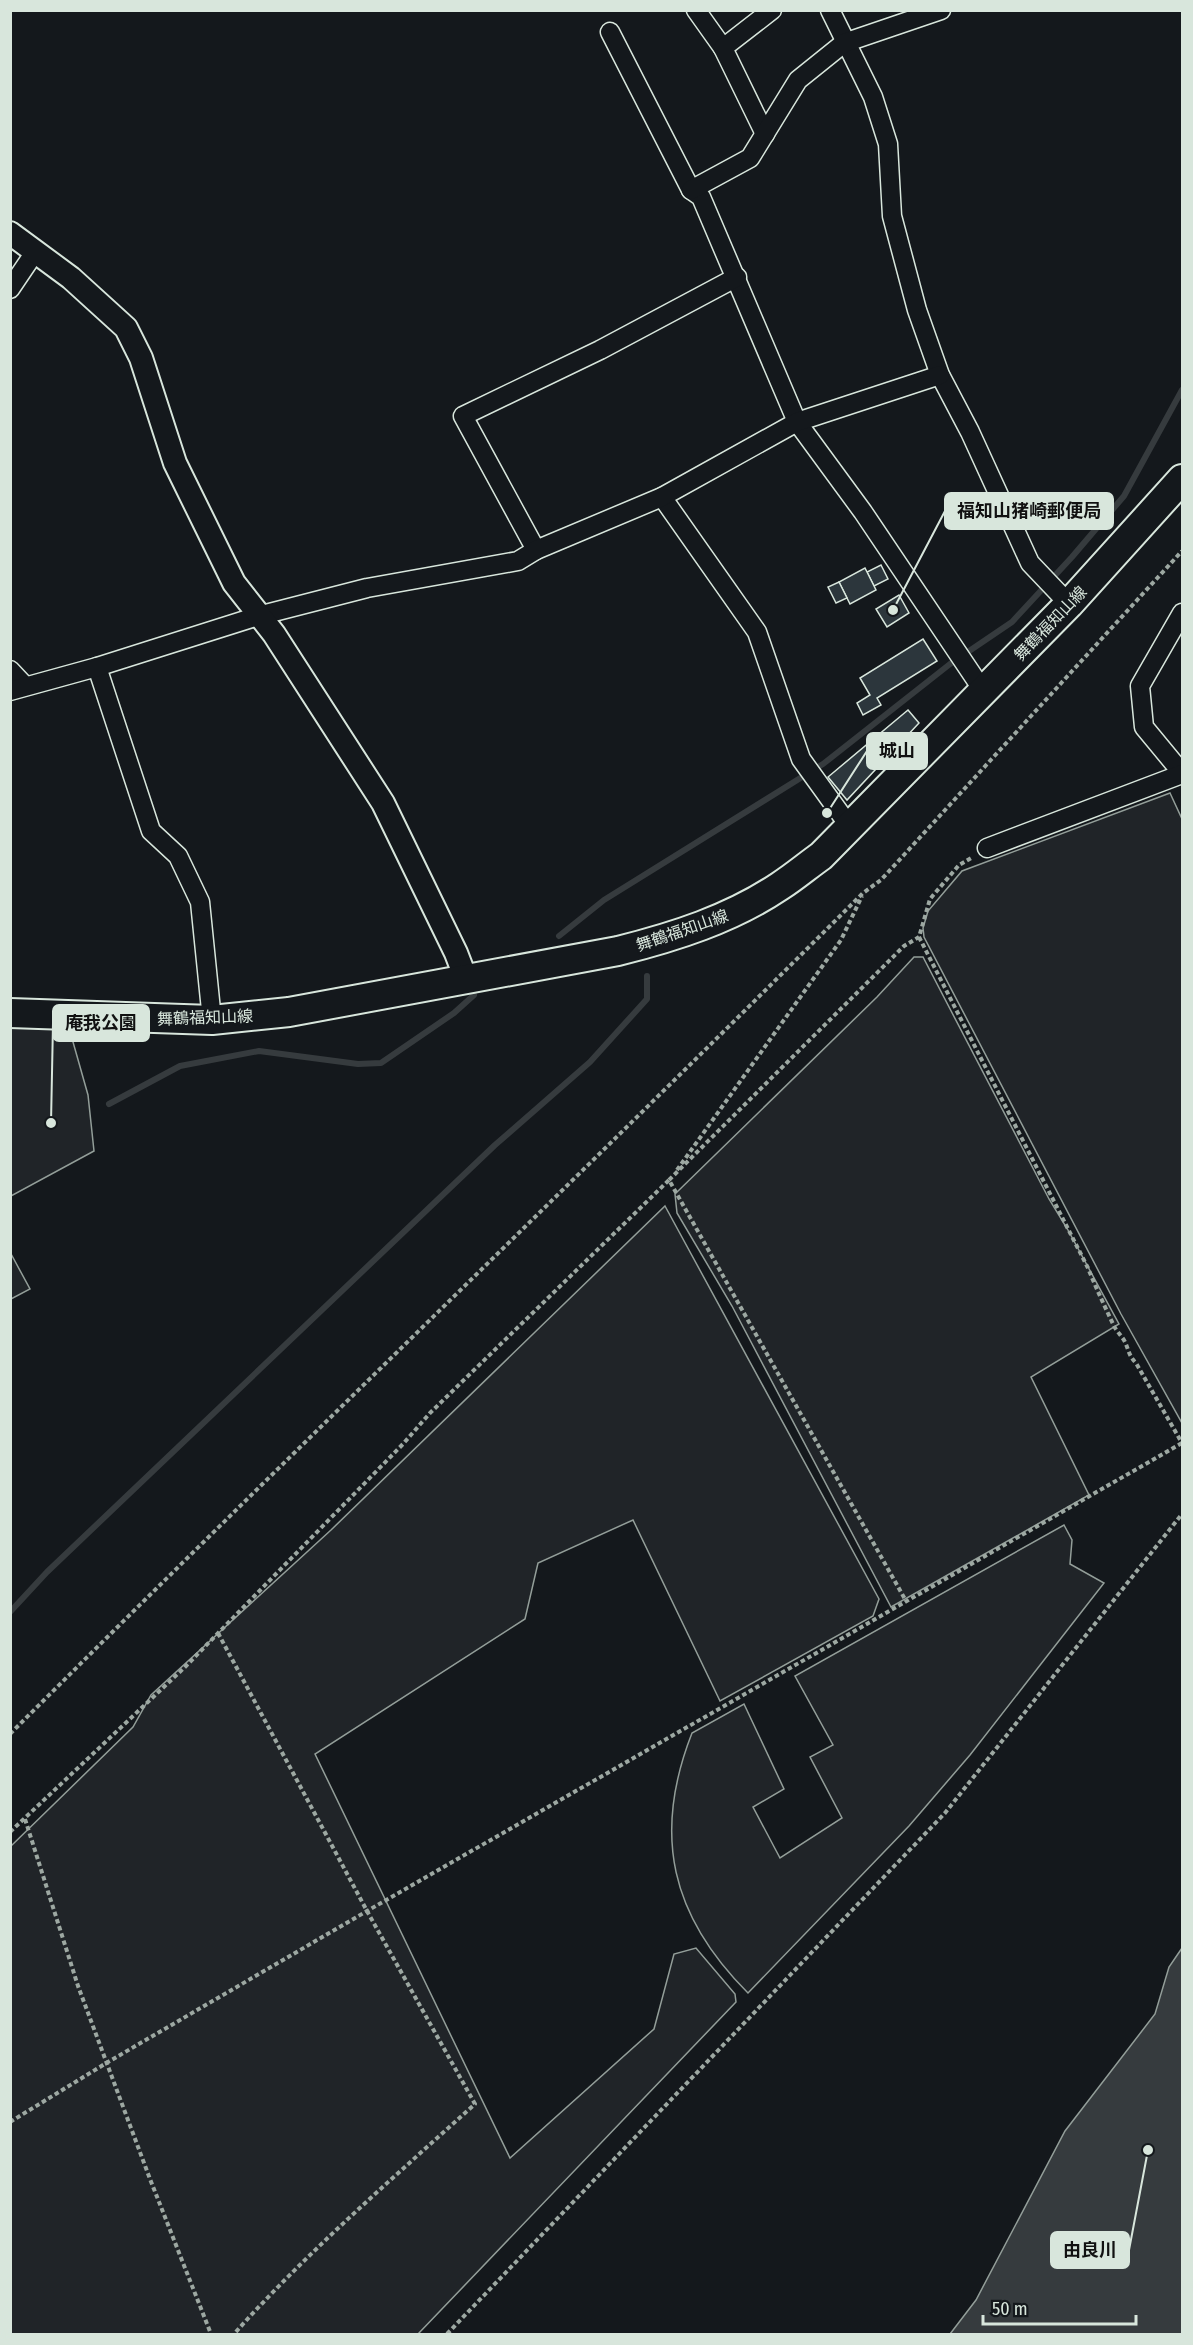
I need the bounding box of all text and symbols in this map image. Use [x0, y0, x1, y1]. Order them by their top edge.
callout: 福知山猪崎郵便局 [945, 493, 1113, 529]
text: 福知山猪崎郵便局 [957, 500, 1101, 522]
street label: 舞鶴福知山線 [1010, 582, 1091, 664]
callout: 城山 [867, 733, 927, 769]
text: 城山 [879, 740, 915, 762]
street label: 舞鶴福知山線 [634, 906, 731, 955]
callout: 庵我公園 [53, 1005, 149, 1041]
street label: 舞鶴福知山線 [157, 1006, 253, 1029]
text: 庵我公園 [65, 1012, 137, 1034]
callout: 由良川 [1051, 2232, 1129, 2268]
text: 由良川 [1063, 2239, 1117, 2261]
scale bar [983, 2288, 1136, 2326]
text: 50 m [992, 2298, 1028, 2320]

